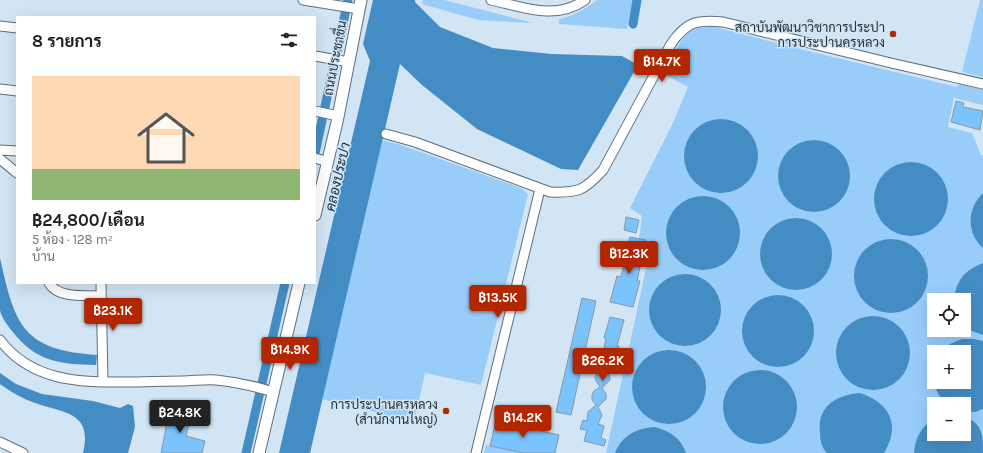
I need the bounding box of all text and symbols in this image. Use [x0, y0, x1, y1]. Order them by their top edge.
street label: ถนนประชาชื่น [315, 18, 350, 97]
place label: สถาบันพัฒนาวิชาการประปา การประปานครหลวง [735, 19, 885, 50]
icon: filters [278, 29, 300, 51]
marker: สถาบันพัฒนาวิชาการประปา การประปานครหลวง [888, 29, 898, 39]
text: 8 รายการ [32, 31, 102, 51]
pin: ฿14.7K [629, 49, 695, 83]
text: ฿14.7K [643, 54, 681, 69]
icon: home [130, 102, 202, 174]
water label: คลองประปา [322, 141, 354, 213]
text: ฿24,800/เดือน [32, 210, 145, 230]
text: 5 ห้อง · 128 m² [32, 232, 113, 247]
pin: ฿12.3K [596, 241, 662, 275]
text: ฿12.3K [609, 246, 649, 261]
text: บ้าน [32, 249, 55, 264]
pin: ฿13.5K [465, 285, 531, 319]
text: ฿13.5K [478, 290, 518, 305]
map controls [927, 293, 971, 441]
button: locate [927, 293, 971, 337]
pin: ฿23.1K [80, 298, 146, 332]
text: ฿23.1K [93, 303, 133, 318]
pin: ฿14.9K [257, 337, 323, 371]
text: ฿14.9K [270, 342, 310, 357]
button: + [927, 345, 971, 389]
pin: ฿26.2K [570, 348, 636, 382]
text: ฿26.2K [582, 353, 624, 368]
place label: การประปานครหลวง (สำนักงานใหญ่) [331, 397, 438, 428]
button: − [927, 397, 971, 441]
pin: ฿24.8K [147, 400, 213, 434]
text: ฿24.8K [158, 405, 202, 420]
pin: ฿14.2K [490, 405, 556, 439]
marker: การประปานครหลวง (สำนักงานใหญ่) [441, 406, 451, 416]
text: ฿14.2K [503, 410, 543, 425]

